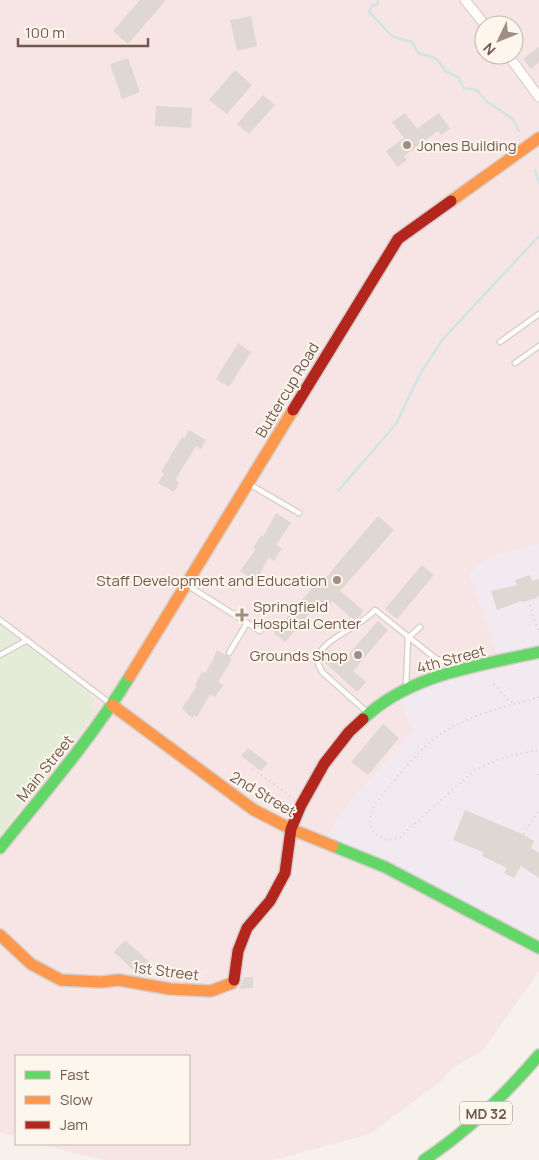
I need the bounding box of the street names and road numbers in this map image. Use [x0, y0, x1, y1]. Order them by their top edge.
street label: Buttercup Road [250, 338, 324, 442]
street label: 4th Street [414, 640, 488, 678]
street label: Main Street [12, 730, 78, 806]
street label: 2nd Street [226, 766, 300, 822]
street label: 1st Street [132, 957, 200, 985]
road number: MD 32 [460, 1102, 512, 1124]

